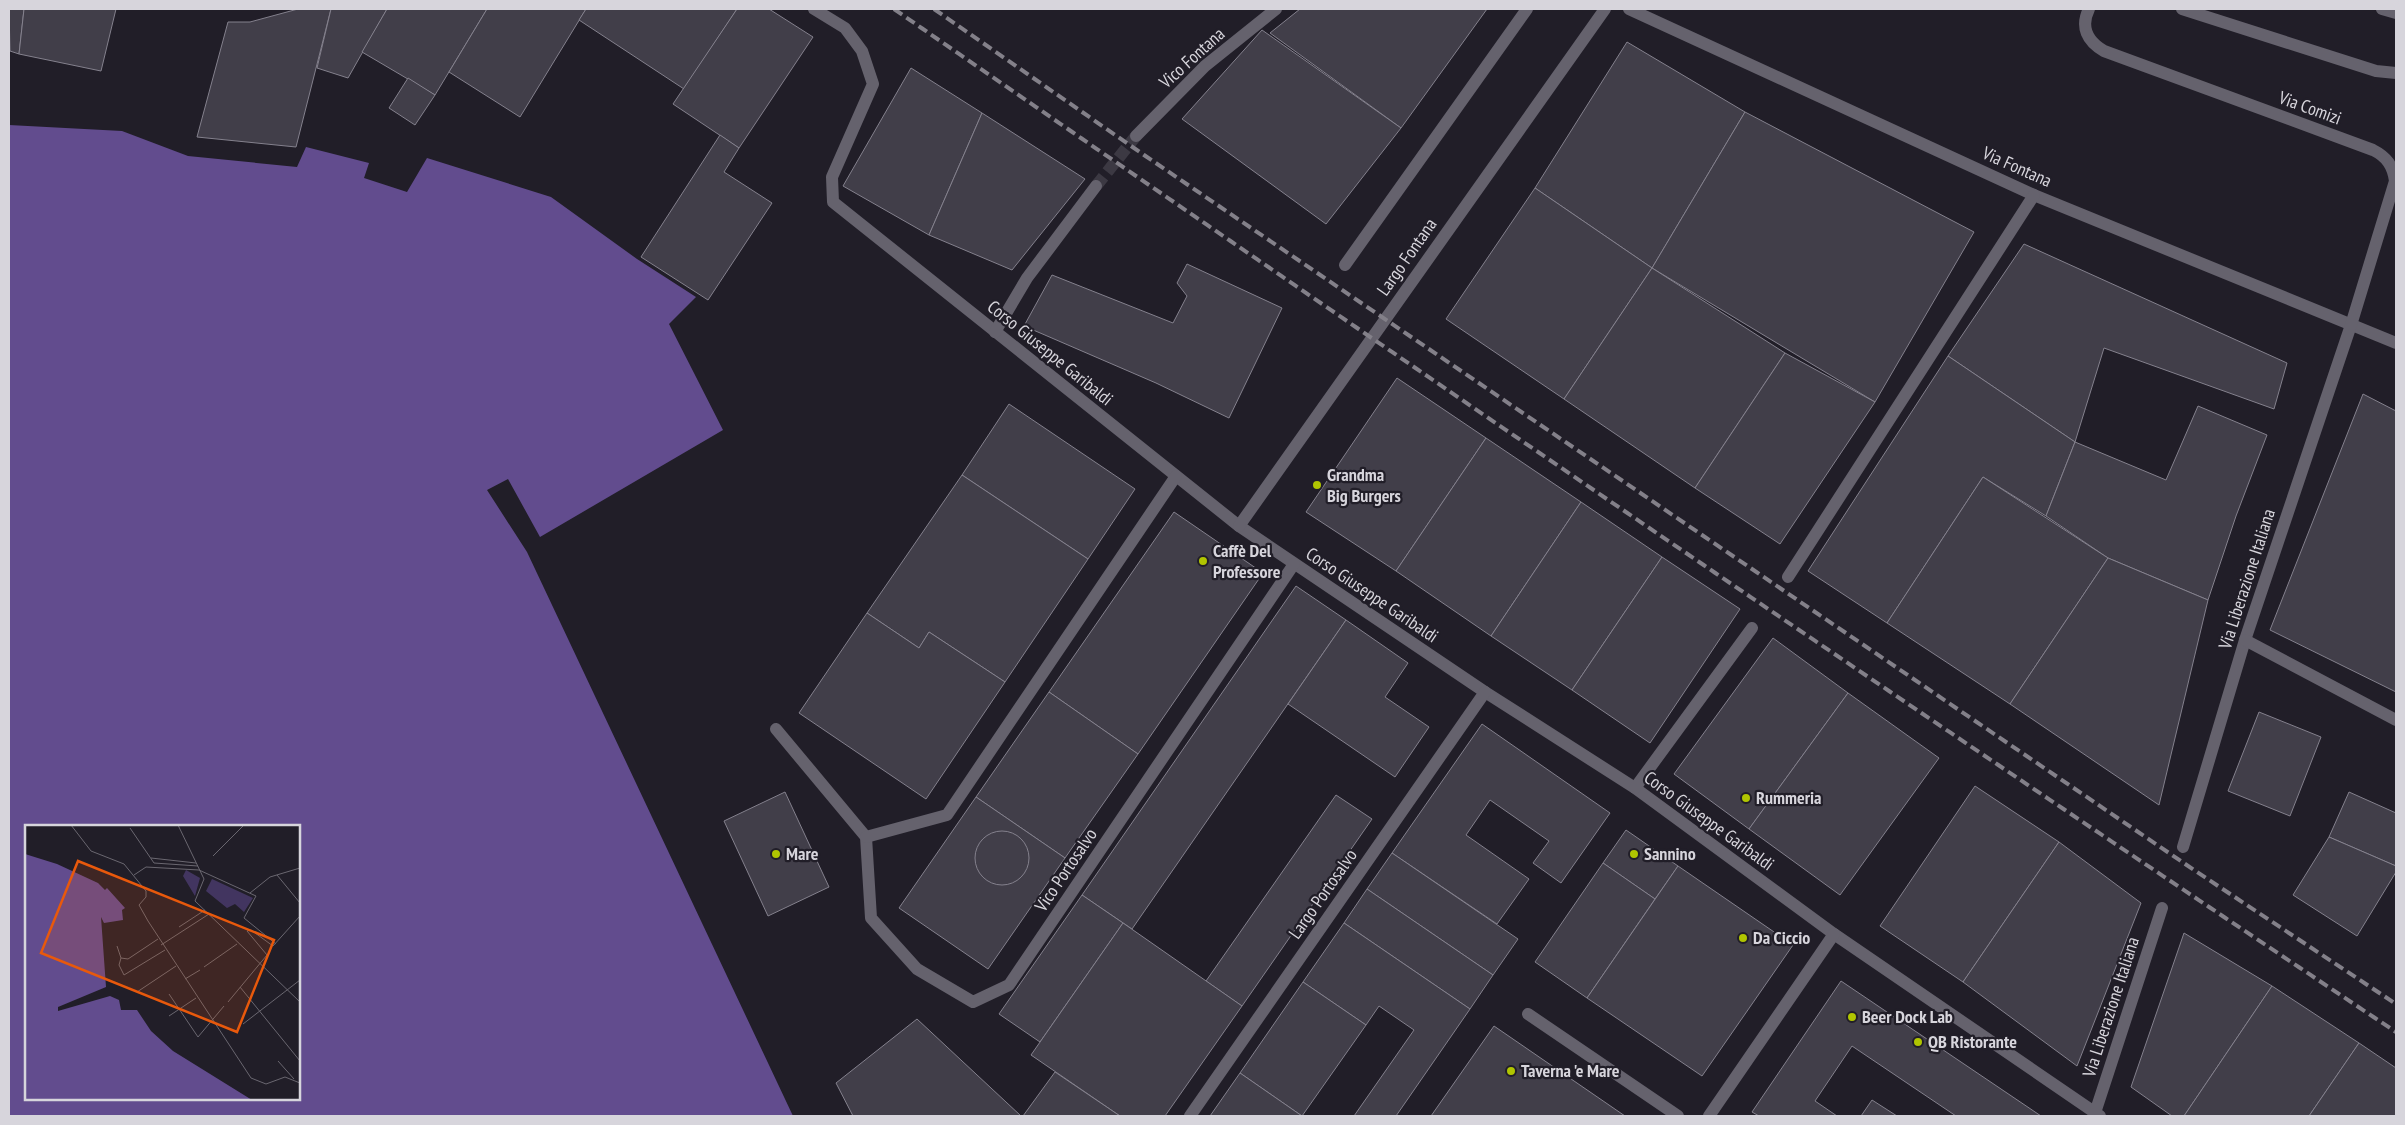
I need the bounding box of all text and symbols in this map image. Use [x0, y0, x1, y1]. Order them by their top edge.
street label: Vico Fontana [1153, 22, 1229, 94]
street label: Via Comizi [2275, 85, 2345, 129]
street label: Via Fontana [1978, 141, 2056, 192]
street label: Largo Fontana [1372, 214, 1442, 300]
street label: Corso Giuseppe Garibaldi [983, 295, 1118, 410]
place label: Grandma Big Burgers [1327, 463, 1401, 507]
marker: Grandma Big Burgers [1311, 479, 1323, 491]
street label: Via Liberazione Italiana [2213, 506, 2280, 653]
place label: Caffè Del Professore [1213, 539, 1281, 583]
street label: Corso Giuseppe Garibaldi [1302, 542, 1443, 647]
marker: Caffè Del Professore [1197, 555, 1209, 567]
street label: Corso Giuseppe Garibaldi [1640, 766, 1779, 875]
place label: Rummeria [1756, 786, 1821, 809]
marker: Rummeria [1740, 792, 1752, 804]
street label: Vico Portosalvo [1029, 824, 1102, 917]
inset map [25, 825, 300, 1100]
place label: Mare [786, 842, 819, 865]
place label: Sannino [1644, 842, 1696, 865]
street label: Largo Portosalvo [1283, 844, 1362, 943]
marker: Mare [770, 848, 782, 860]
marker: Sannino [1628, 848, 1640, 860]
place label: Da Ciccio [1753, 926, 1810, 949]
marker: Da Ciccio [1737, 932, 1749, 944]
street label: Via Liberazione Italiana [2077, 934, 2144, 1081]
place label: Beer Dock Lab [1862, 1005, 1953, 1028]
marker: Beer Dock Lab [1846, 1011, 1858, 1023]
place label: QB Ristorante [1928, 1030, 2017, 1053]
marker: QB Ristorante [1912, 1036, 1924, 1048]
place label: Taverna 'e Mare [1521, 1059, 1620, 1082]
marker: Taverna 'e Mare [1505, 1065, 1517, 1077]

